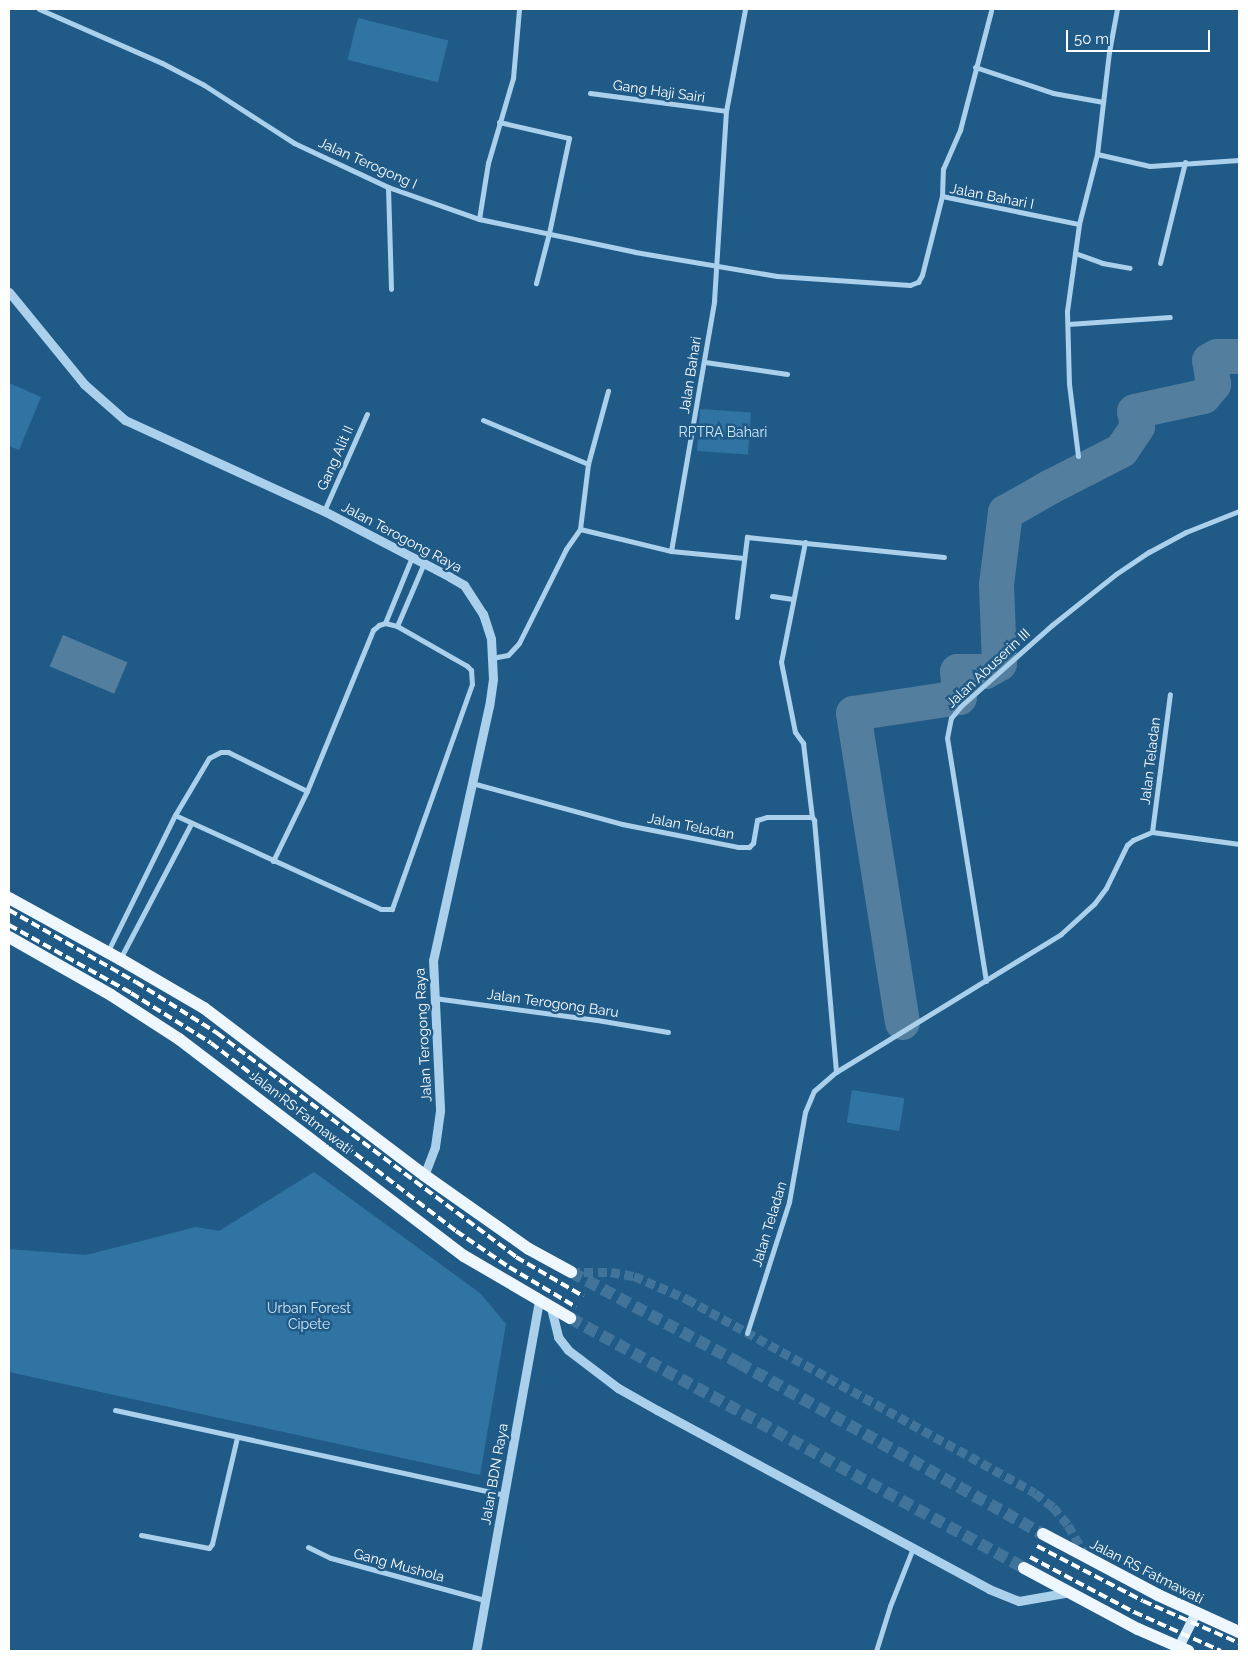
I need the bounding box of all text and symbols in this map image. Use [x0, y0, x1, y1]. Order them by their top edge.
scale bar [1068, 20, 1212, 52]
text: 50 m [1074, 30, 1109, 48]
street label: Gang Haji Sairi [612, 76, 706, 106]
street label: Jalan Terogong I [316, 134, 420, 192]
street label: Jalan Bahari I [949, 180, 1035, 212]
street label: Jalan Bahari [676, 335, 704, 415]
street label: Gang Alit II [313, 423, 357, 493]
park label: RPTRA Bahari [678, 424, 768, 440]
street label: Jalan Terogong Raya [339, 498, 465, 576]
street label: Jalan Abuserin III [942, 625, 1034, 711]
street label: Jalan Teladan [1136, 716, 1164, 806]
street label: Jalan Teladan [646, 809, 736, 843]
street label: Jalan Terogong Raya [411, 967, 435, 1103]
street label: Jalan Terogong Baru [486, 985, 620, 1021]
street label: Jalan RS Fatmawati [247, 1067, 355, 1157]
street label: Jalan Teladan [748, 1179, 790, 1269]
park label: Urban Forest Cipete [267, 1300, 351, 1332]
street label: Jalan BDN Raya [477, 1422, 511, 1526]
street label: Jalan RS Fatmawati [1087, 1535, 1207, 1607]
street label: Gang Mushola [352, 1545, 446, 1585]

